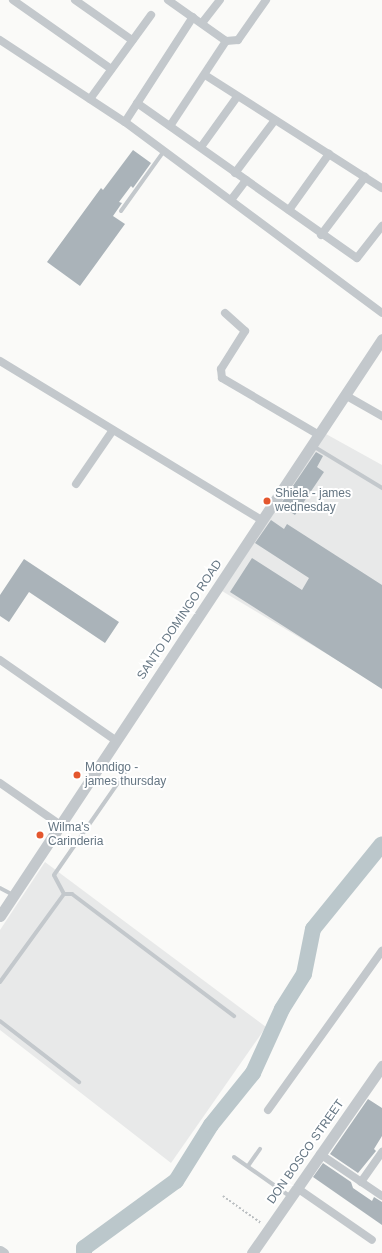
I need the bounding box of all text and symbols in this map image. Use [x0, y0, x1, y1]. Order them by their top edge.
place label: Shiela - james wednesday [275, 487, 351, 515]
marker: Shiela - james wednesday [262, 496, 272, 506]
street label: SANTO DOMINGO ROAD [135, 557, 225, 683]
place label: Mondigo - james thursday [85, 761, 166, 789]
marker: Mondigo - james thursday [72, 770, 82, 780]
place label: Wilma's Carinderia [48, 821, 103, 849]
marker: Wilma's Carinderia [35, 830, 45, 840]
street label: DON BOSCO STREET [265, 1097, 347, 1207]

